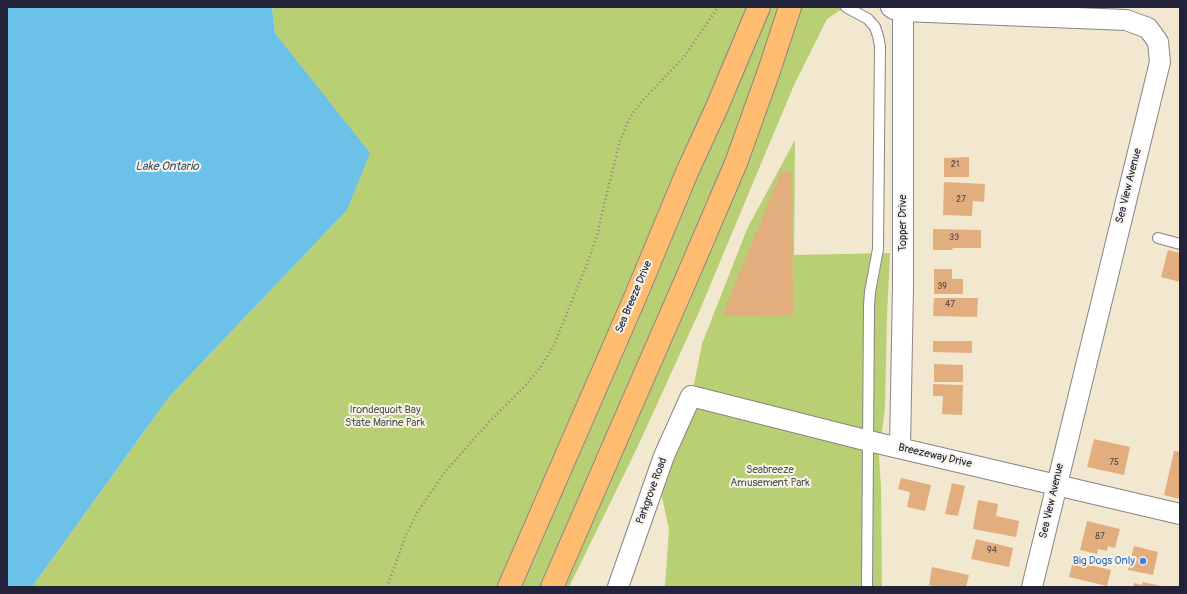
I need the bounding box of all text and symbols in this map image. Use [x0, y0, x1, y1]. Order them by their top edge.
street label: Sea View Avenue [1113, 147, 1145, 225]
water label: Lake Ontario [135, 160, 199, 174]
house number: 21 [951, 160, 959, 170]
street label: Topper Drive [896, 194, 910, 252]
house number: 27 [956, 195, 966, 205]
house number: 33 [949, 233, 959, 243]
street label: Sea Breeze Drive [613, 259, 655, 335]
house number: 39 [937, 282, 947, 292]
house number: 47 [945, 300, 955, 310]
park label: Irondequoit Bay State Marine Park [345, 403, 425, 429]
street label: Breezeway Drive [897, 441, 973, 471]
street label: Parkgrove Road [634, 456, 670, 526]
house number: 75 [1109, 458, 1119, 468]
street label: Sea View Avenue [1037, 462, 1067, 540]
park label: Seabreeze Amusement Park [730, 463, 810, 489]
house number: 87 [1095, 532, 1105, 542]
house number: 94 [987, 546, 997, 556]
place label: Big Dogs Only [1073, 554, 1135, 568]
marker: Big Dogs Only [1138, 556, 1148, 566]

